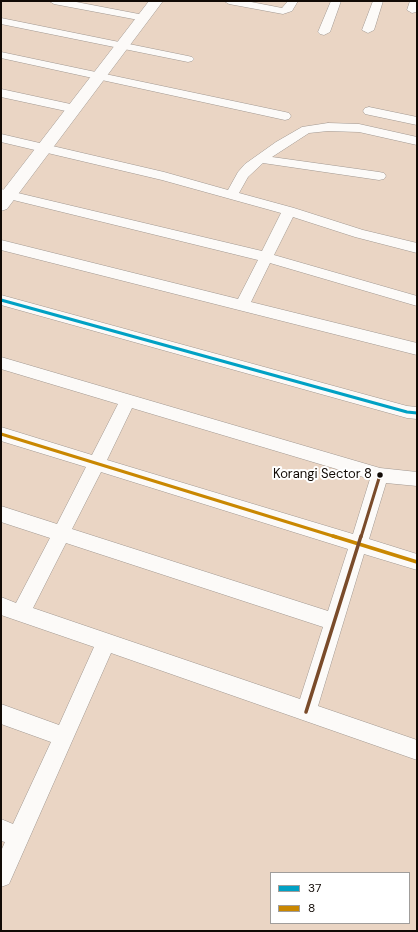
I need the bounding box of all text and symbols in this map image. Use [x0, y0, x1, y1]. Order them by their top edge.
place label: Korangi Sector 8 [273, 467, 372, 483]
marker: Korangi Sector 8 [375, 470, 385, 480]
legend [270, 872, 410, 924]
text: 37 [308, 880, 321, 896]
text: 8 [308, 900, 315, 916]

